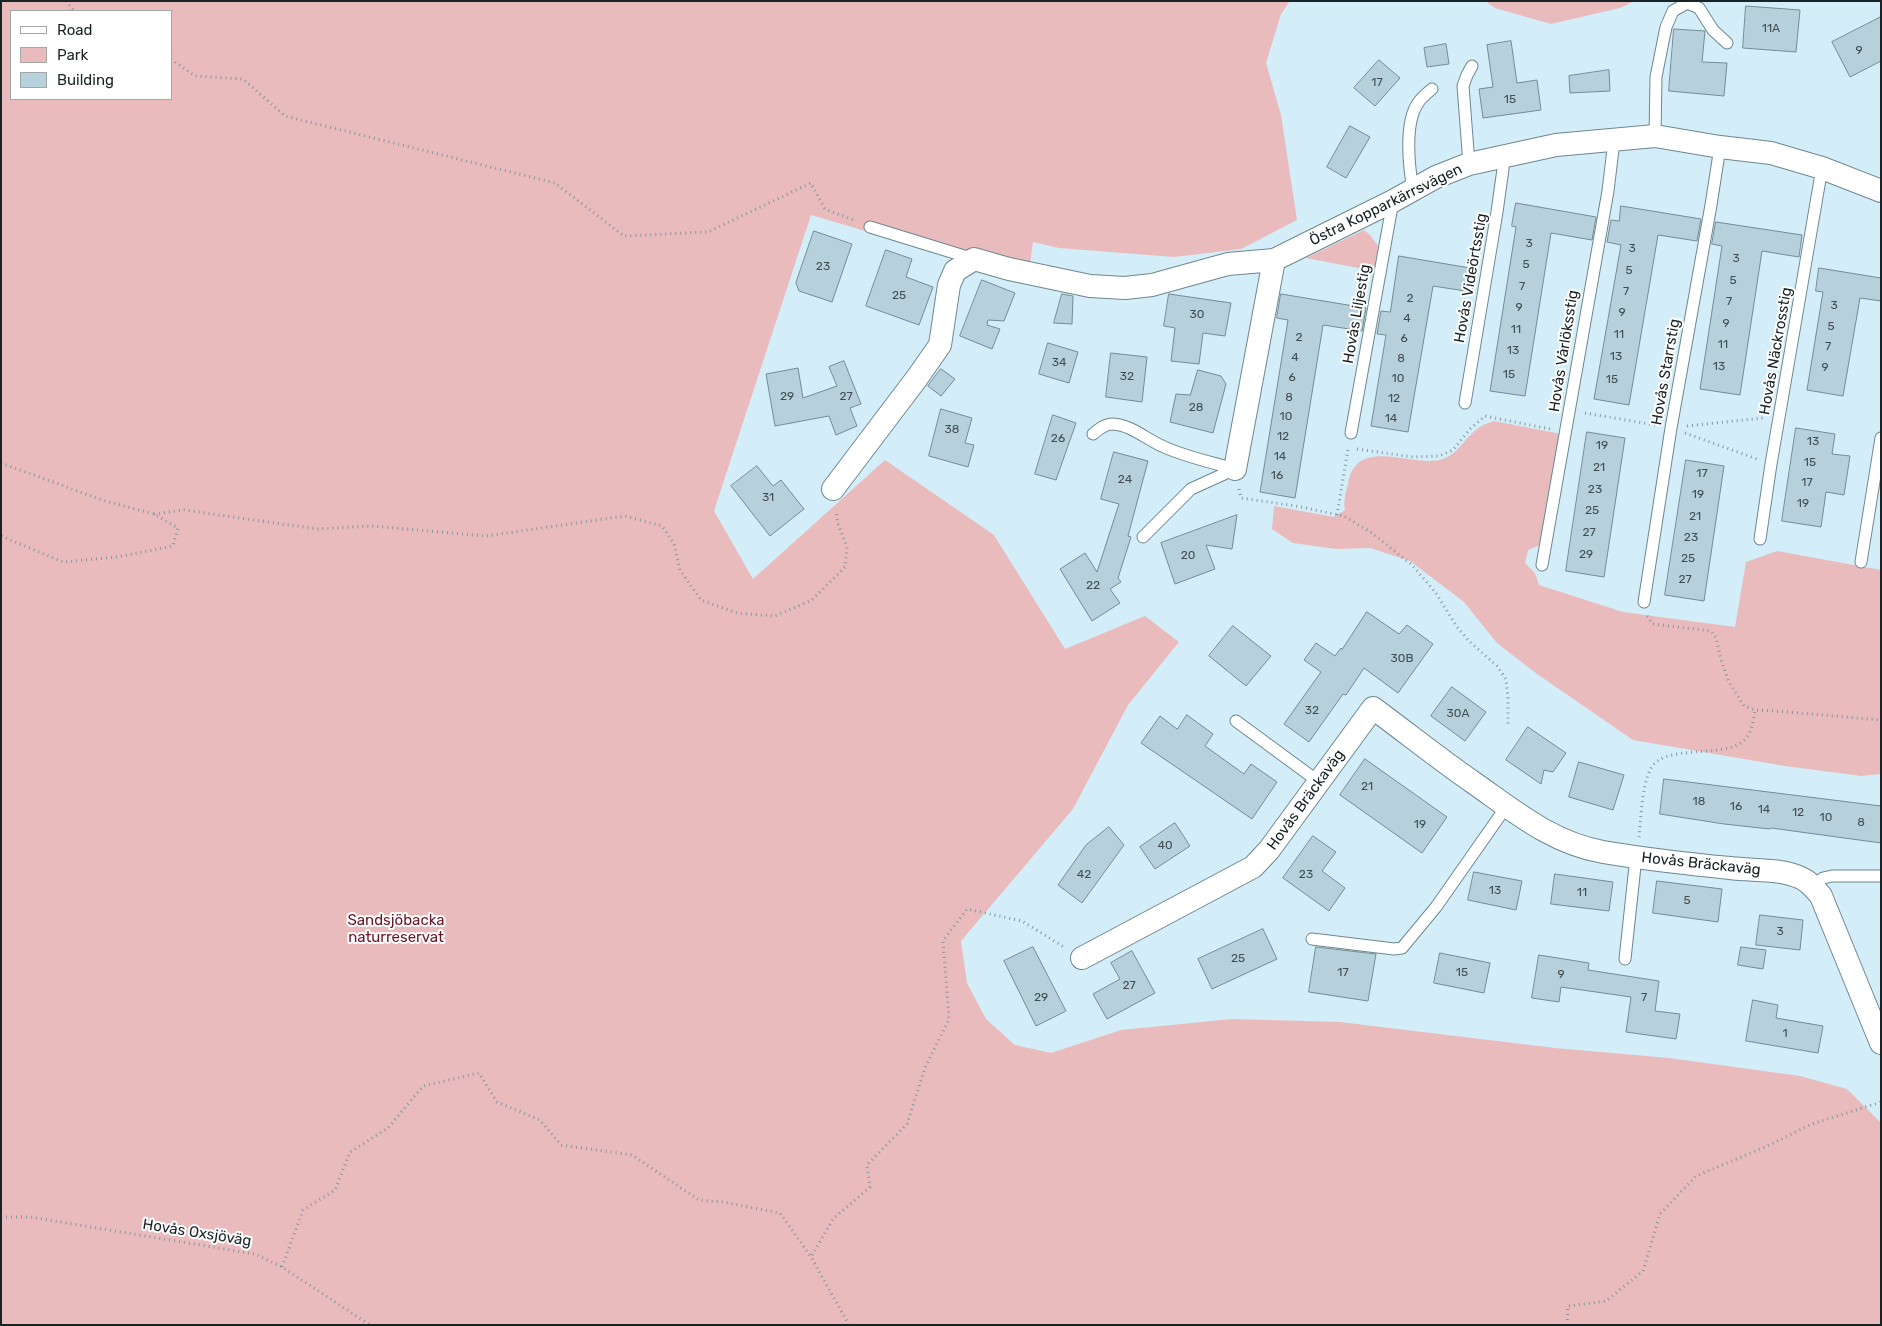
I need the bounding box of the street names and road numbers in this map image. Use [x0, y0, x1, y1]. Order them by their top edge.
street label: Östra Kopparkärrsvägen [1307, 160, 1465, 250]
street label: Hovås Videörtsstig [1451, 212, 1491, 344]
street label: Hovås Liljestig [1339, 263, 1375, 365]
street label: Hovås Näckrosstig [1756, 286, 1796, 416]
street label: Hovås Vårlöksstig [1545, 289, 1583, 413]
street label: Hovås Starrstig [1648, 317, 1684, 427]
street label: Hovås Bräckaväg [1264, 746, 1348, 854]
street label: Hovås Bräckaväg [1641, 849, 1761, 879]
street label: Hovås Oxsjöväg [141, 1216, 253, 1250]

